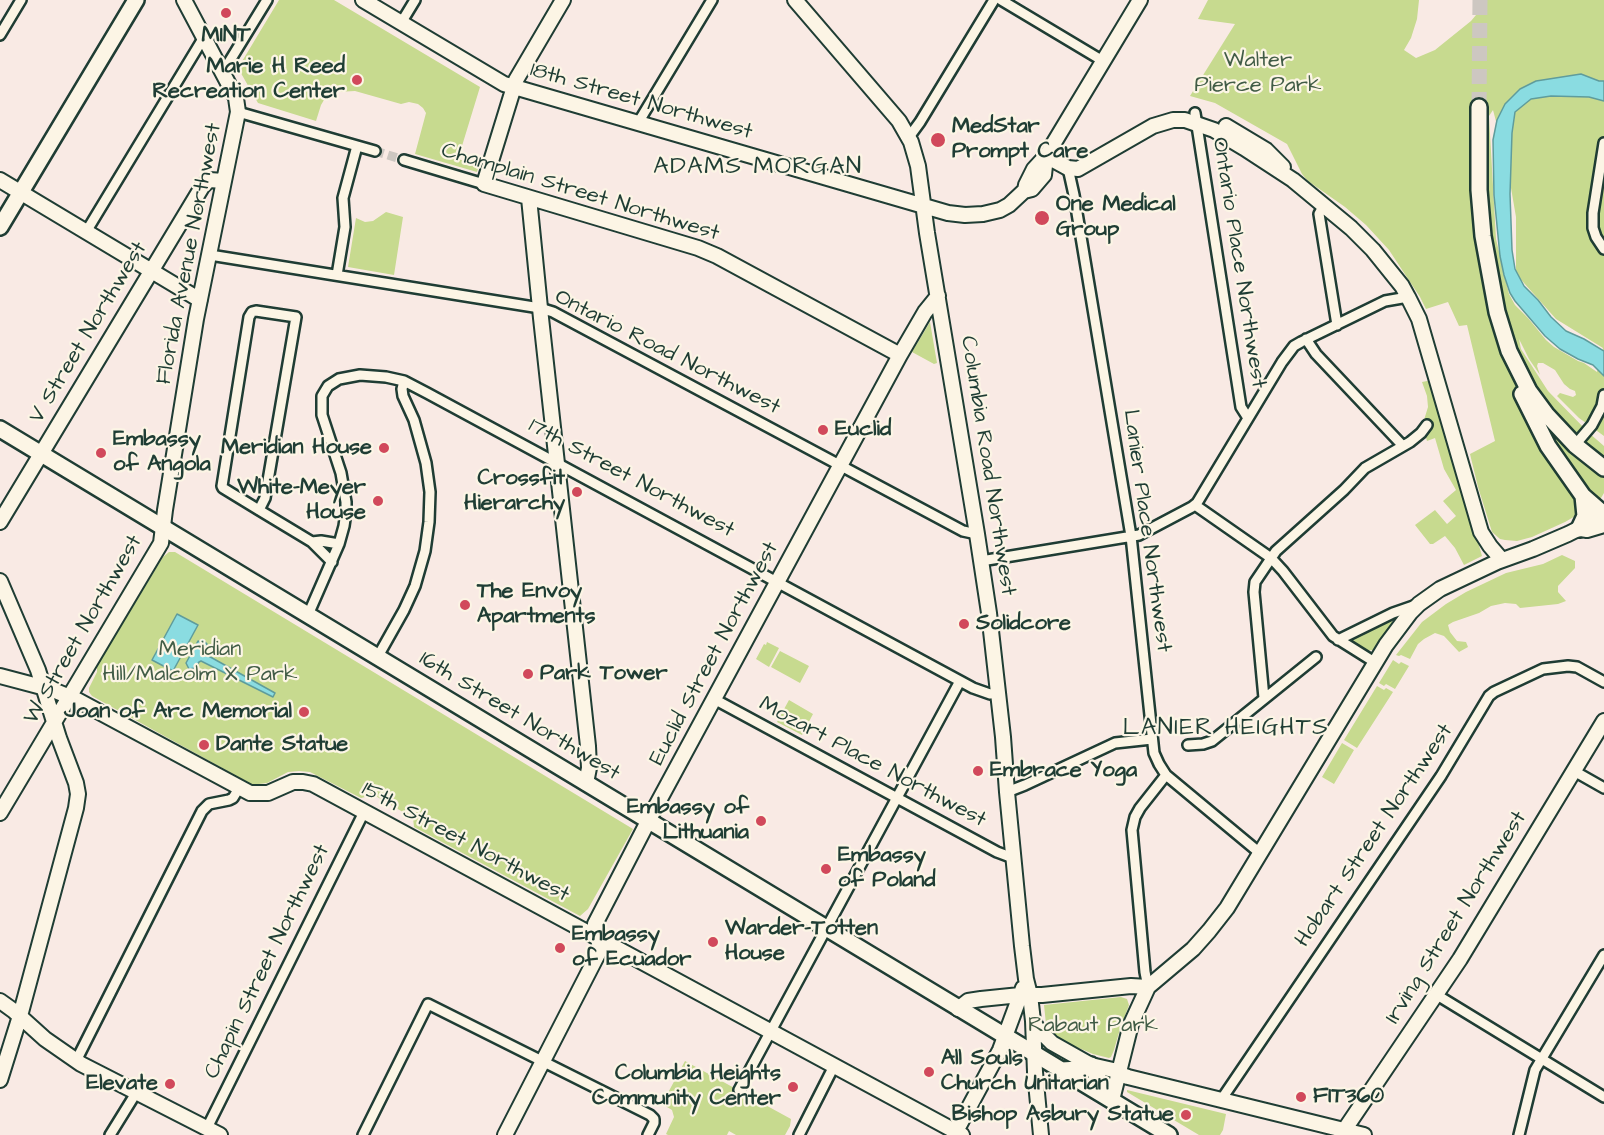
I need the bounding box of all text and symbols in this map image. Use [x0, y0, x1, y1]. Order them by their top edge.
marker: MINT [219, 6, 233, 20]
place label: MINT [201, 23, 251, 49]
park label: Walter Pierce Park [1195, 48, 1321, 100]
place label: Marie H Reed Recreation Center [152, 54, 345, 106]
street label: 18th Street Northwest [527, 58, 755, 146]
marker: Marie H Reed Recreation Center [350, 73, 364, 87]
place label: MedStar Prompt Care [952, 114, 1088, 166]
street label: Florida Avenue Northwest [152, 121, 228, 387]
marker: MedStar Prompt Care [929, 131, 947, 149]
street label: Ontario Place Northwest [1205, 136, 1271, 390]
street label: Champlain Street Northwest [438, 138, 722, 248]
district label: ADAMS MORGAN [653, 154, 863, 182]
place label: One Medical Group [1056, 192, 1176, 243]
marker: One Medical Group [1033, 209, 1051, 227]
street label: V Street Northwest [24, 237, 154, 429]
street label: Ontario Road Northwest [550, 285, 784, 421]
street label: Columbia Road Northwest [953, 334, 1021, 598]
street label: Lanier Place Northwest [1116, 408, 1176, 654]
street label: 17th Street Northwest [524, 414, 738, 544]
place label: Euclid [835, 417, 891, 443]
marker: Euclid [816, 423, 830, 437]
place label: Embassy of Angola [113, 427, 211, 478]
place label: Meridian House [221, 435, 372, 461]
marker: Meridian House [377, 441, 391, 455]
marker: Embassy of Angola [94, 446, 108, 460]
place label: Crossfit Hierarchy [464, 466, 565, 518]
place label: White-Meyer House [237, 475, 366, 526]
marker: Crossfit Hierarchy [570, 485, 584, 499]
marker: White-Meyer House [371, 494, 385, 508]
street label: W Street Northwest [19, 531, 149, 729]
street label: Euclid Street Northwest [645, 538, 785, 770]
place label: The Envoy Apartments [477, 579, 596, 630]
marker: The Envoy Apartments [458, 598, 472, 612]
place label: Solidcore [976, 611, 1071, 637]
marker: Solidcore [957, 617, 971, 631]
park label: Meridian Hill/Malcolm X Park [103, 637, 297, 688]
street label: 16th Street Northwest [414, 647, 624, 787]
place label: Park Tower [540, 661, 668, 687]
marker: Park Tower [521, 667, 535, 681]
street label: Mozart Place Northwest [754, 692, 990, 834]
place label: Joan of Arc Memorial [64, 699, 292, 725]
marker: Joan of Arc Memorial [297, 705, 311, 719]
district label: LANIER HEIGHTS [1123, 715, 1329, 743]
street label: Hobart Street Northwest [1290, 719, 1460, 953]
place label: Dante Statue [216, 732, 348, 758]
marker: Dante Statue [197, 738, 211, 752]
place label: Embrace Yoga [990, 758, 1137, 784]
marker: Embrace Yoga [971, 764, 985, 778]
street label: 15th Street Northwest [357, 777, 573, 909]
place label: Embassy of Lithuania [627, 795, 749, 846]
street label: Irving Street Northwest [1381, 807, 1533, 1029]
marker: Embassy of Lithuania [754, 814, 768, 828]
street label: Chapin Street Northwest [200, 841, 336, 1083]
place label: Embassy of Poland [838, 843, 936, 894]
marker: Embassy of Poland [819, 862, 833, 876]
place label: Warder-Totten House [725, 916, 878, 968]
place label: Embassy of Ecuador [572, 922, 691, 974]
marker: Warder-Totten House [706, 935, 720, 949]
marker: Embassy of Ecuador [553, 941, 567, 955]
park label: Rabaut Park [1028, 1013, 1158, 1039]
place label: All Souls Church Unitarian [941, 1046, 1109, 1098]
place label: Columbia Heights Community Center [592, 1061, 781, 1112]
marker: All Souls Church Unitarian [922, 1065, 936, 1079]
place label: Elevate [86, 1071, 158, 1097]
marker: Elevate [163, 1077, 177, 1091]
marker: Columbia Heights Community Center [786, 1080, 800, 1094]
place label: FIT360 [1313, 1084, 1384, 1110]
marker: FIT360 [1294, 1090, 1308, 1104]
place label: Bishop Asbury Statue [952, 1102, 1174, 1128]
marker: Bishop Asbury Statue [1179, 1108, 1193, 1122]

